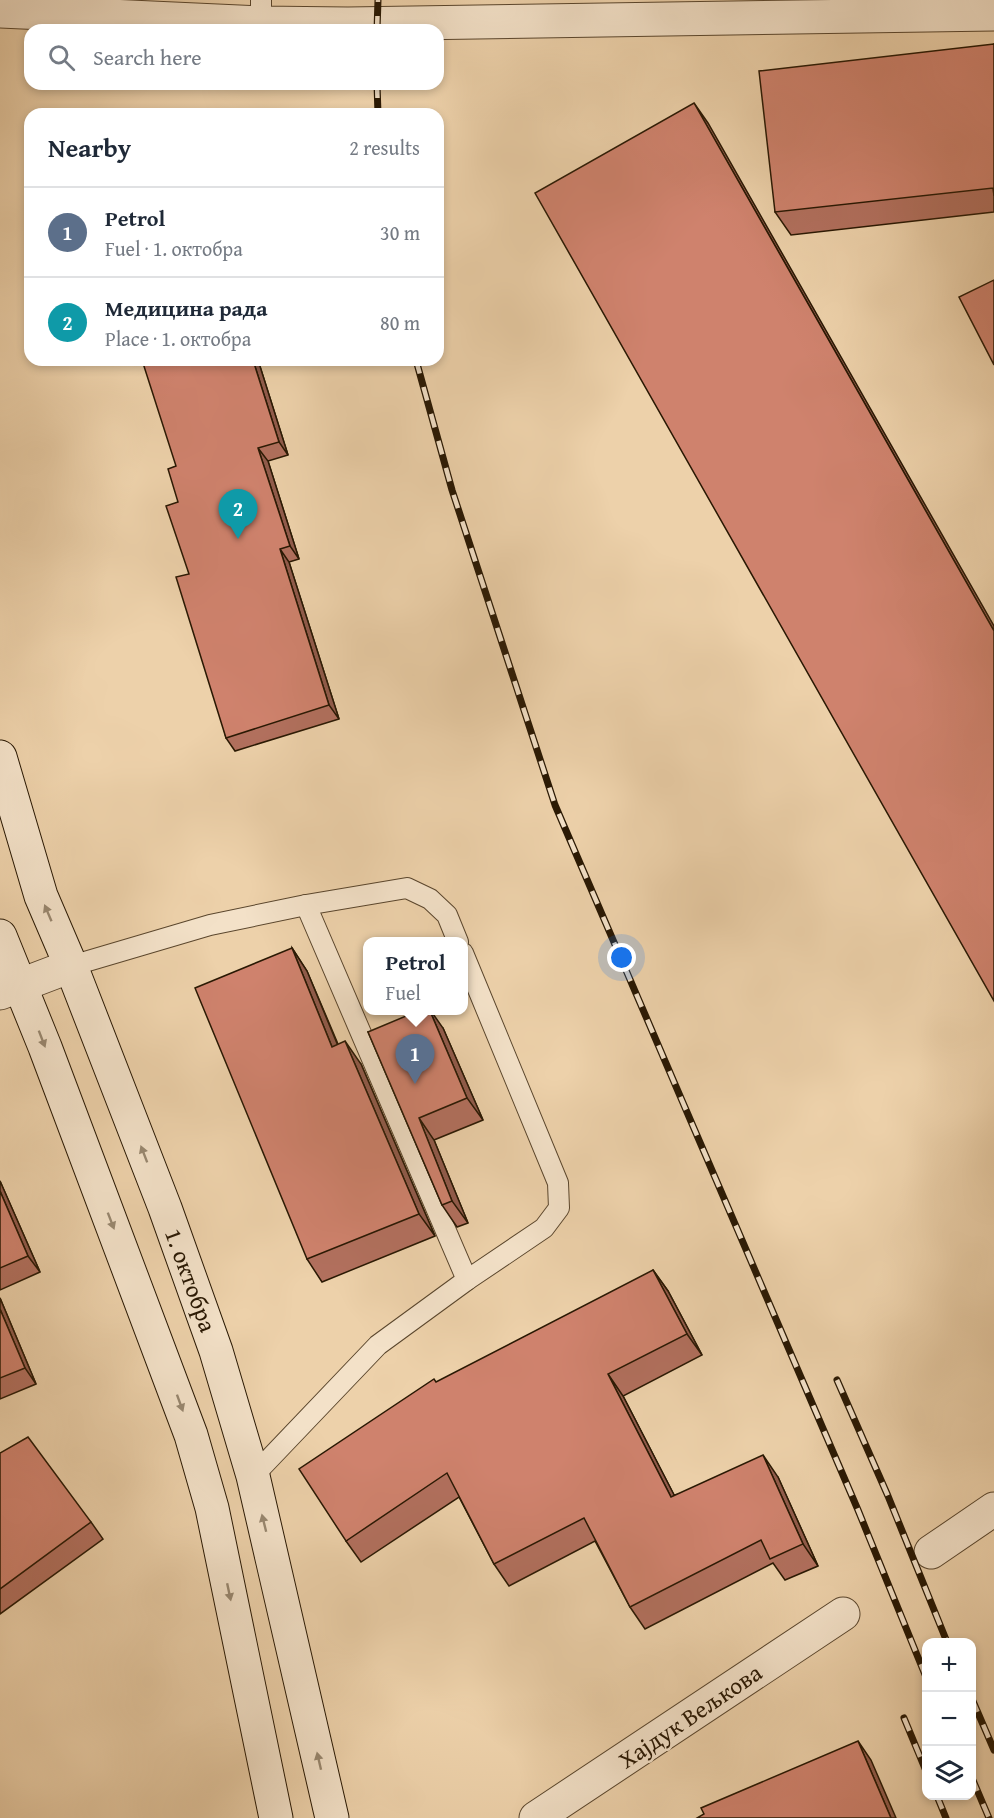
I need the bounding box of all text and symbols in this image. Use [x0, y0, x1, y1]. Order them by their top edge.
search box [24, 24, 444, 90]
icon: search [45, 41, 78, 74]
text: Search here [93, 41, 202, 73]
text: Nearby [48, 128, 131, 167]
text: 2 results [349, 133, 420, 162]
text: Petrol [105, 202, 165, 234]
text: 1 [62, 218, 73, 247]
text: 30 m [380, 218, 420, 247]
text: Fuel · 1. октобра [105, 234, 243, 263]
text: Медицина рада [105, 292, 268, 324]
text: 2 [62, 308, 73, 337]
text: 80 m [380, 308, 420, 337]
text: Place · 1. октобра [105, 324, 251, 353]
pin: 2 [218, 490, 258, 539]
one-way arrow [43, 903, 53, 921]
popup [363, 937, 468, 1015]
your location [607, 943, 636, 972]
text: Petrol [385, 946, 446, 978]
text: Fuel [385, 978, 421, 1007]
one-way arrow [37, 1030, 47, 1048]
pin: 1 [396, 1034, 434, 1084]
one-way arrow [139, 1145, 148, 1163]
one-way arrow [107, 1212, 117, 1230]
street label: 1. октобра [156, 1223, 226, 1337]
one-way arrow [176, 1394, 185, 1412]
one-way arrow [259, 1514, 269, 1532]
one-way arrow [224, 1583, 234, 1601]
map controls [922, 1638, 976, 1800]
button: + [922, 1638, 976, 1692]
street label: Хајдук Вељкова [611, 1655, 769, 1777]
button: − [922, 1692, 976, 1746]
button: layers [922, 1746, 976, 1800]
one-way arrow [314, 1751, 323, 1770]

